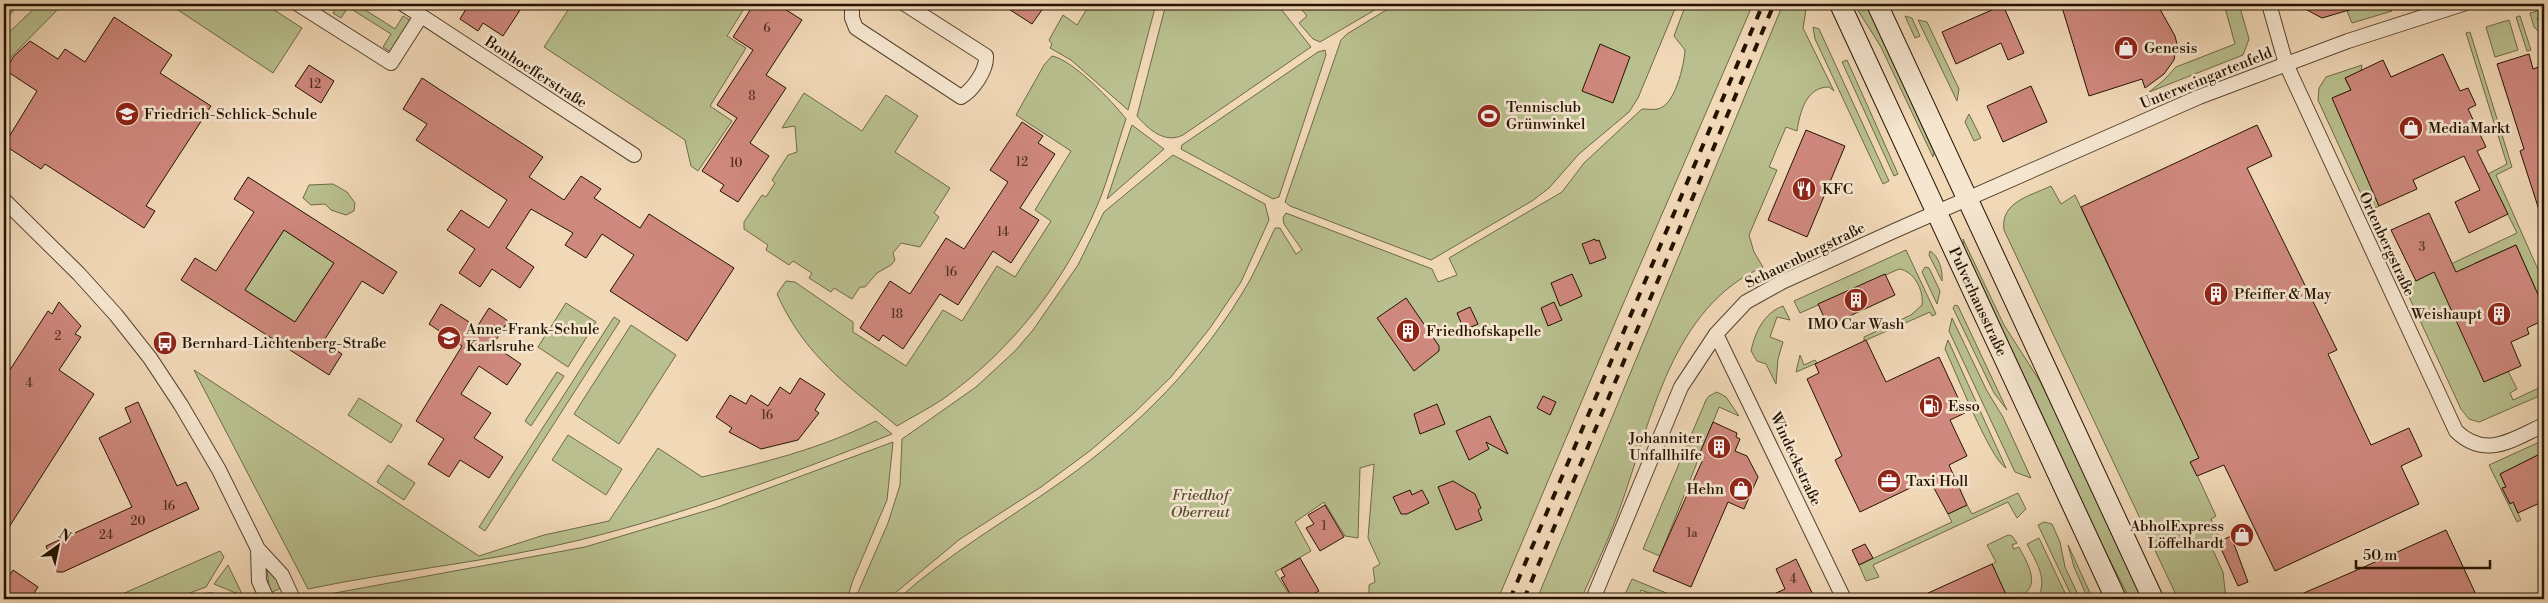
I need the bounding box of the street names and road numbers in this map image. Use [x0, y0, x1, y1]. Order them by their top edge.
street label: Bonhoefferstraße [480, 32, 591, 113]
street label: Unterweingartenfeld [2137, 43, 2275, 114]
street label: Ortenbergstraße [2354, 189, 2419, 299]
street label: Schauenburgstraße [1742, 218, 1868, 293]
street label: Pulverhausstraße [1944, 244, 2011, 359]
street label: Windeckstraße [1765, 408, 1826, 509]

